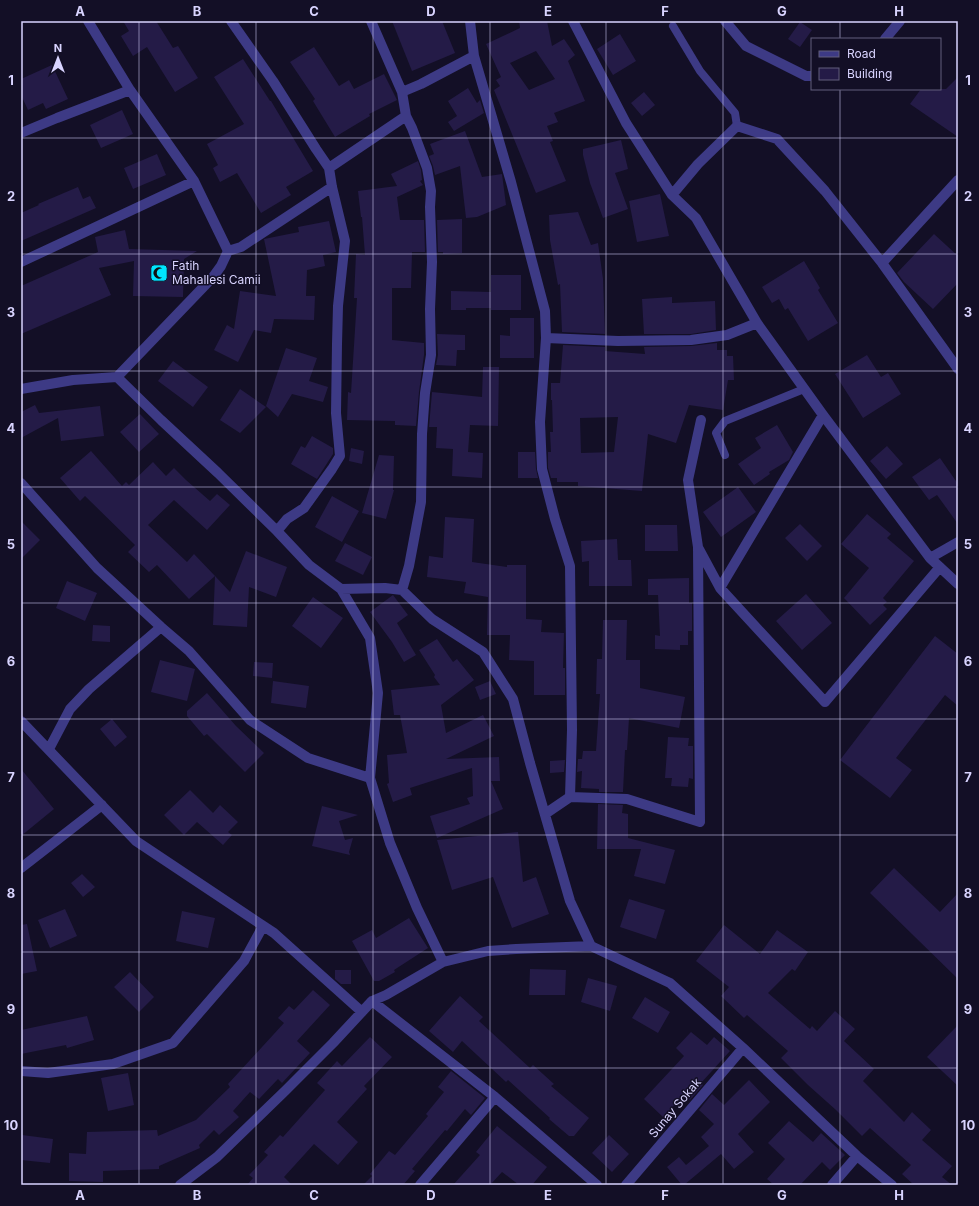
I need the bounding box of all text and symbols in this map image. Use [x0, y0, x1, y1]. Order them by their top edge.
text: A [75, 3, 85, 19]
text: B [193, 3, 202, 19]
text: C [309, 3, 319, 19]
text: D [426, 3, 436, 19]
text: E [544, 3, 552, 19]
text: F [661, 3, 669, 19]
text: G [777, 3, 787, 19]
text: H [894, 3, 904, 19]
north arrow [38, 38, 78, 78]
legend [811, 38, 941, 90]
text: N [54, 41, 62, 55]
text: Road [847, 46, 876, 61]
text: Building [847, 66, 892, 81]
text: 1 [8, 72, 14, 88]
text: 1 [965, 72, 971, 88]
text: 2 [7, 188, 15, 204]
text: 2 [964, 188, 972, 204]
place label: Fatih Mahallesi Camii [172, 258, 261, 287]
mosque icon: Fatih Mahallesi Camii [149, 263, 169, 283]
text: 3 [7, 304, 15, 320]
text: 3 [964, 304, 972, 320]
text: 4 [7, 420, 16, 436]
text: 4 [964, 420, 973, 436]
text: 5 [7, 536, 15, 552]
text: 5 [964, 536, 972, 552]
text: 6 [7, 653, 15, 669]
text: 6 [964, 653, 972, 669]
text: 7 [7, 769, 15, 785]
text: 7 [964, 769, 972, 785]
text: 8 [7, 885, 15, 901]
text: 8 [964, 885, 972, 901]
text: 9 [7, 1001, 15, 1017]
text: 9 [964, 1001, 972, 1017]
street label: Sunay Sokak [645, 1074, 704, 1141]
text: 10 [4, 1117, 18, 1133]
text: 10 [961, 1117, 975, 1133]
text: A [75, 1187, 85, 1203]
text: B [193, 1187, 202, 1203]
text: C [309, 1187, 319, 1203]
text: D [426, 1187, 436, 1203]
text: E [544, 1187, 552, 1203]
text: F [661, 1187, 669, 1203]
text: G [777, 1187, 787, 1203]
text: H [894, 1187, 904, 1203]

